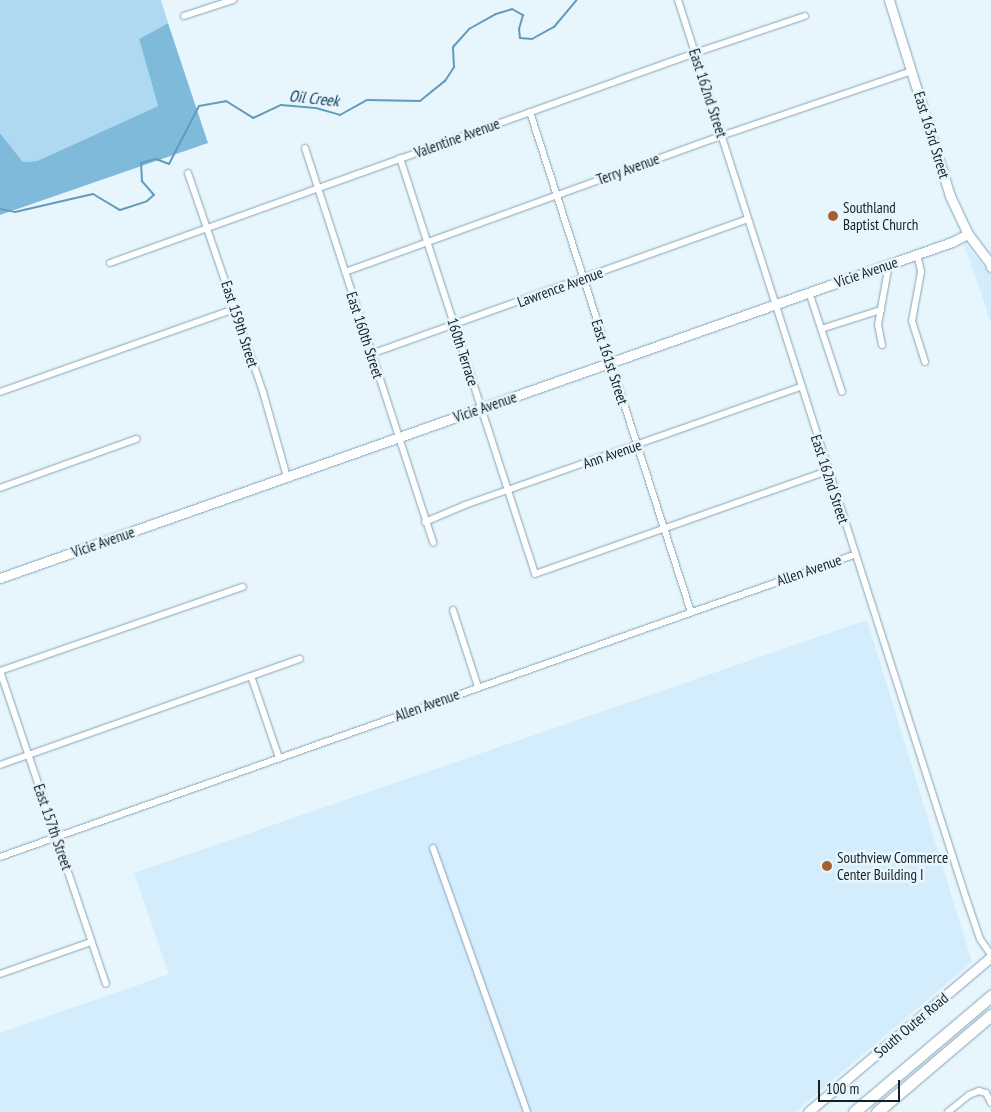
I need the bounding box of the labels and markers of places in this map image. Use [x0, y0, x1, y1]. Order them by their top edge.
place label: Southland Baptist Church [843, 198, 918, 233]
marker: Southland Baptist Church [827, 210, 839, 222]
place label: Southview Commerce Center Building I [837, 848, 948, 883]
marker: Southview Commerce Center Building I [821, 860, 833, 872]

